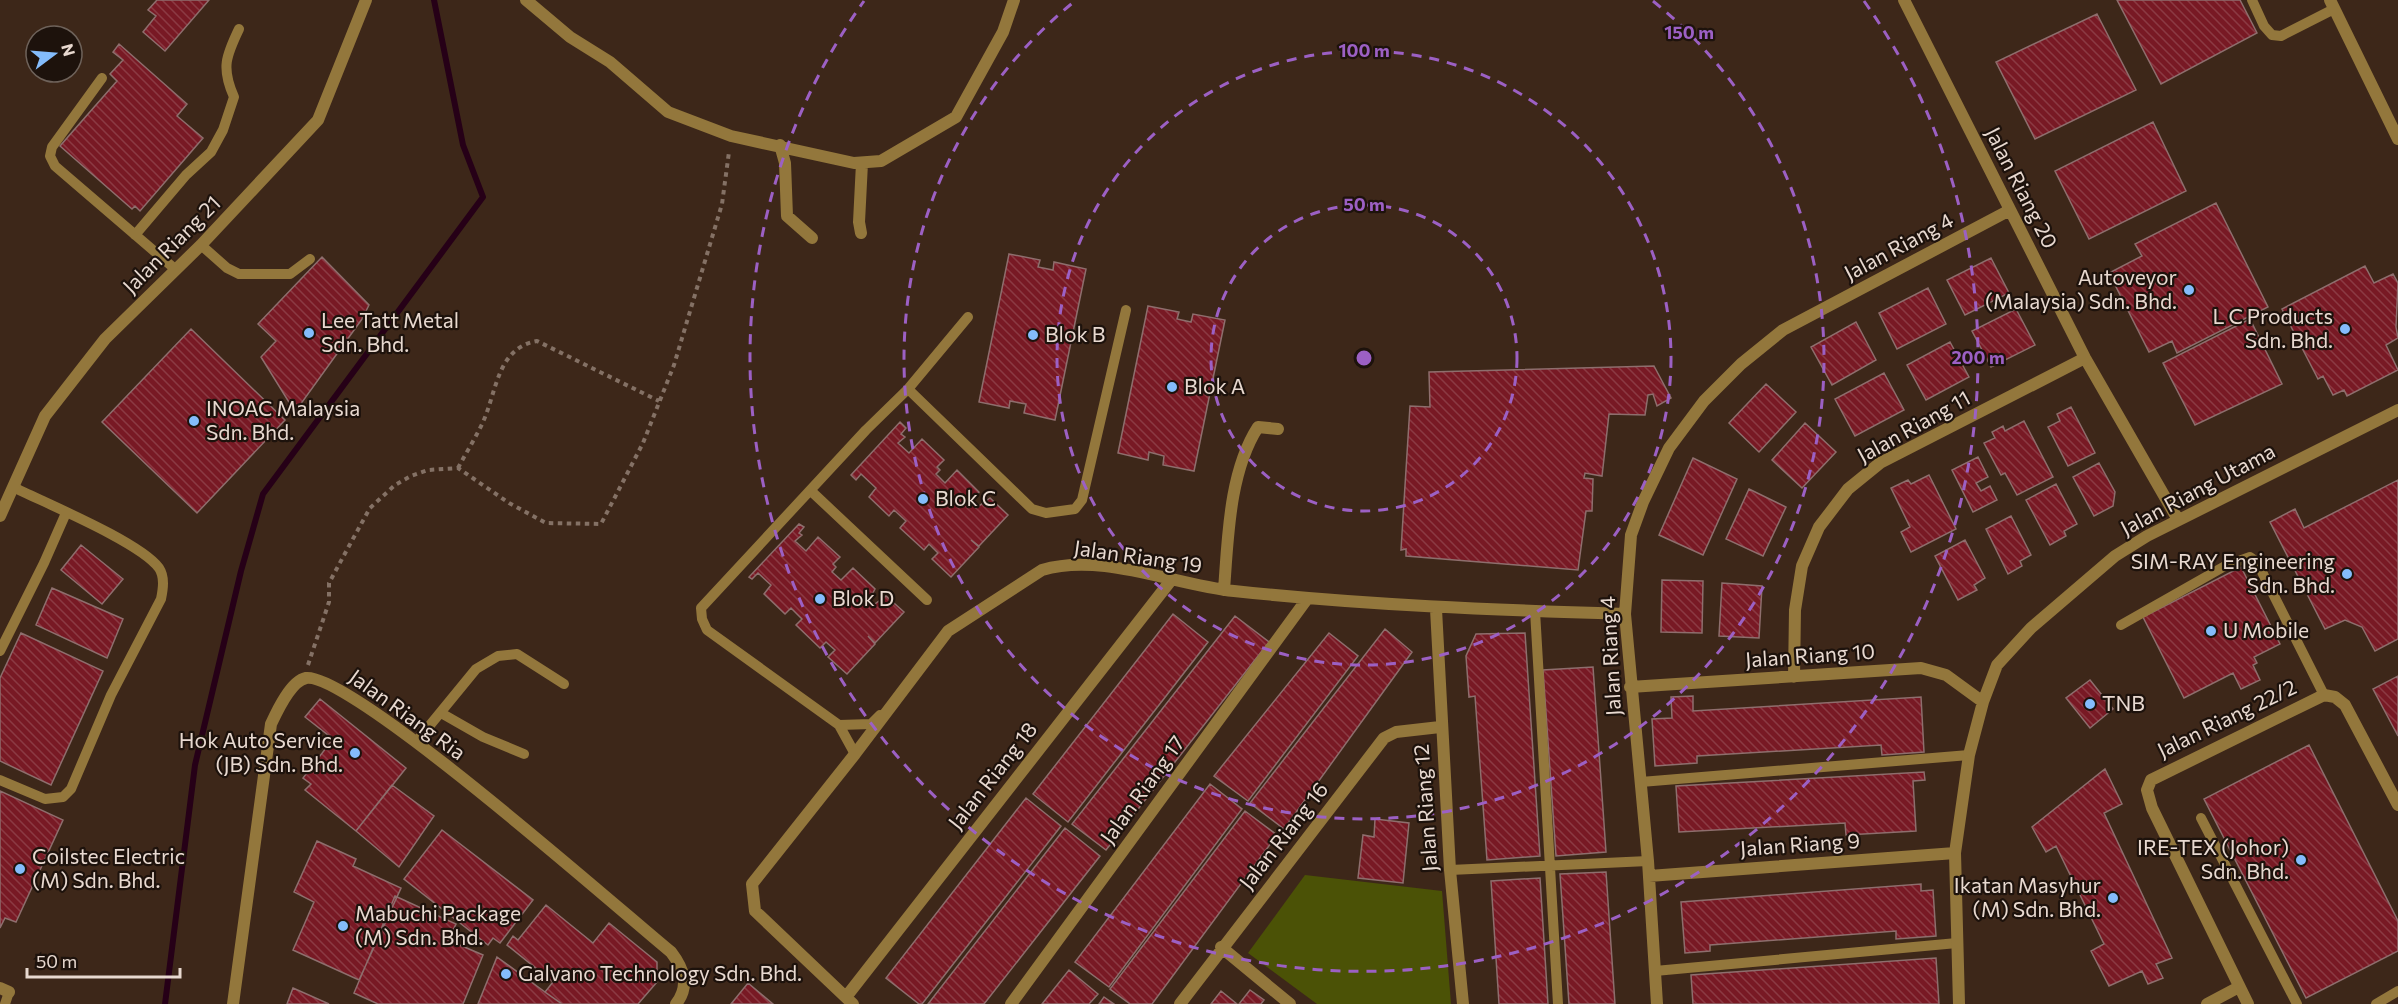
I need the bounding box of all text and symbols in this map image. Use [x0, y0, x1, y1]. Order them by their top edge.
text: 150 m [1664, 21, 1714, 43]
north arrow [24, 24, 84, 84]
text: 100 m [1338, 39, 1390, 61]
text: N [58, 41, 80, 58]
street label: Jalan Riang 20 [1981, 123, 2064, 252]
street label: Jalan Riang 21 [117, 190, 225, 298]
text: 50 m [1343, 193, 1385, 215]
street label: Jalan Riang 4 [1839, 206, 1957, 285]
place label: Autoveyor (Malaysia) Sdn. Bhd. [1985, 264, 2177, 313]
marker: Autoveyor (Malaysia) Sdn. Bhd. [2182, 283, 2196, 297]
place label: L C Products Sdn. Bhd. [2212, 303, 2333, 352]
place label: Lee Tatt Metal Sdn. Bhd. [321, 307, 459, 356]
place label: Blok B [1045, 321, 1105, 346]
marker: L C Products Sdn. Bhd. [2338, 322, 2352, 336]
marker: Lee Tatt Metal Sdn. Bhd. [302, 326, 316, 340]
marker: Blok B [1026, 328, 1040, 342]
text: 200 m [1951, 346, 2005, 368]
centre of rings [1354, 348, 1374, 368]
place label: Blok A [1184, 373, 1245, 398]
marker: Blok A [1165, 380, 1179, 394]
street label: Jalan Riang 11 [1852, 384, 1974, 467]
place label: INOAC Malaysia Sdn. Bhd. [206, 395, 360, 444]
marker: INOAC Malaysia Sdn. Bhd. [187, 414, 201, 428]
street label: Jalan Riang Utama [2116, 437, 2279, 540]
place label: Blok C [935, 485, 996, 510]
marker: Blok C [916, 492, 930, 506]
street label: Jalan Riang 19 [1073, 534, 1204, 577]
place label: SIM-RAY Engineering Sdn. Bhd. [2131, 548, 2335, 597]
marker: SIM-RAY Engineering Sdn. Bhd. [2340, 567, 2354, 581]
place label: Blok D [832, 585, 894, 610]
marker: Blok D [813, 592, 827, 606]
street label: Jalan Riang 4 [1594, 595, 1625, 717]
place label: U Mobile [2223, 617, 2309, 642]
marker: U Mobile [2204, 624, 2218, 638]
street label: Jalan Riang 10 [1744, 637, 1876, 672]
street label: Jalan Riang Ria [345, 663, 471, 764]
street label: Jalan Riang 22/2 [2153, 673, 2300, 762]
place label: TNB [2102, 690, 2145, 715]
marker: TNB [2083, 697, 2097, 711]
street label: Jalan Riang 18 [942, 717, 1041, 834]
place label: Hok Auto Service (JB) Sdn. Bhd. [179, 727, 343, 776]
street label: Jalan Riang 17 [1094, 730, 1189, 848]
street label: Jalan Riang 12 [1408, 743, 1441, 873]
marker: Hok Auto Service (JB) Sdn. Bhd. [348, 746, 362, 760]
street label: Jalan Riang 16 [1233, 777, 1332, 894]
street label: Jalan Riang 9 [1739, 827, 1861, 860]
place label: IRE-TEX (Johor) Sdn. Bhd. [2137, 834, 2289, 883]
place label: Coilstec Electric (M) Sdn. Bhd. [32, 843, 185, 892]
marker: IRE-TEX (Johor) Sdn. Bhd. [2294, 853, 2308, 867]
marker: Coilstec Electric (M) Sdn. Bhd. [13, 862, 27, 876]
place label: Ikatan Masyhur (M) Sdn. Bhd. [1954, 872, 2101, 921]
marker: Ikatan Masyhur (M) Sdn. Bhd. [2106, 891, 2120, 905]
place label: Mabuchi Package (M) Sdn. Bhd. [355, 900, 521, 949]
marker: Mabuchi Package (M) Sdn. Bhd. [336, 919, 350, 933]
scale bar [27, 941, 180, 979]
text: 50 m [36, 950, 77, 972]
place label: Galvano Technology Sdn. Bhd. [518, 960, 802, 985]
marker: Galvano Technology Sdn. Bhd. [499, 967, 513, 981]

